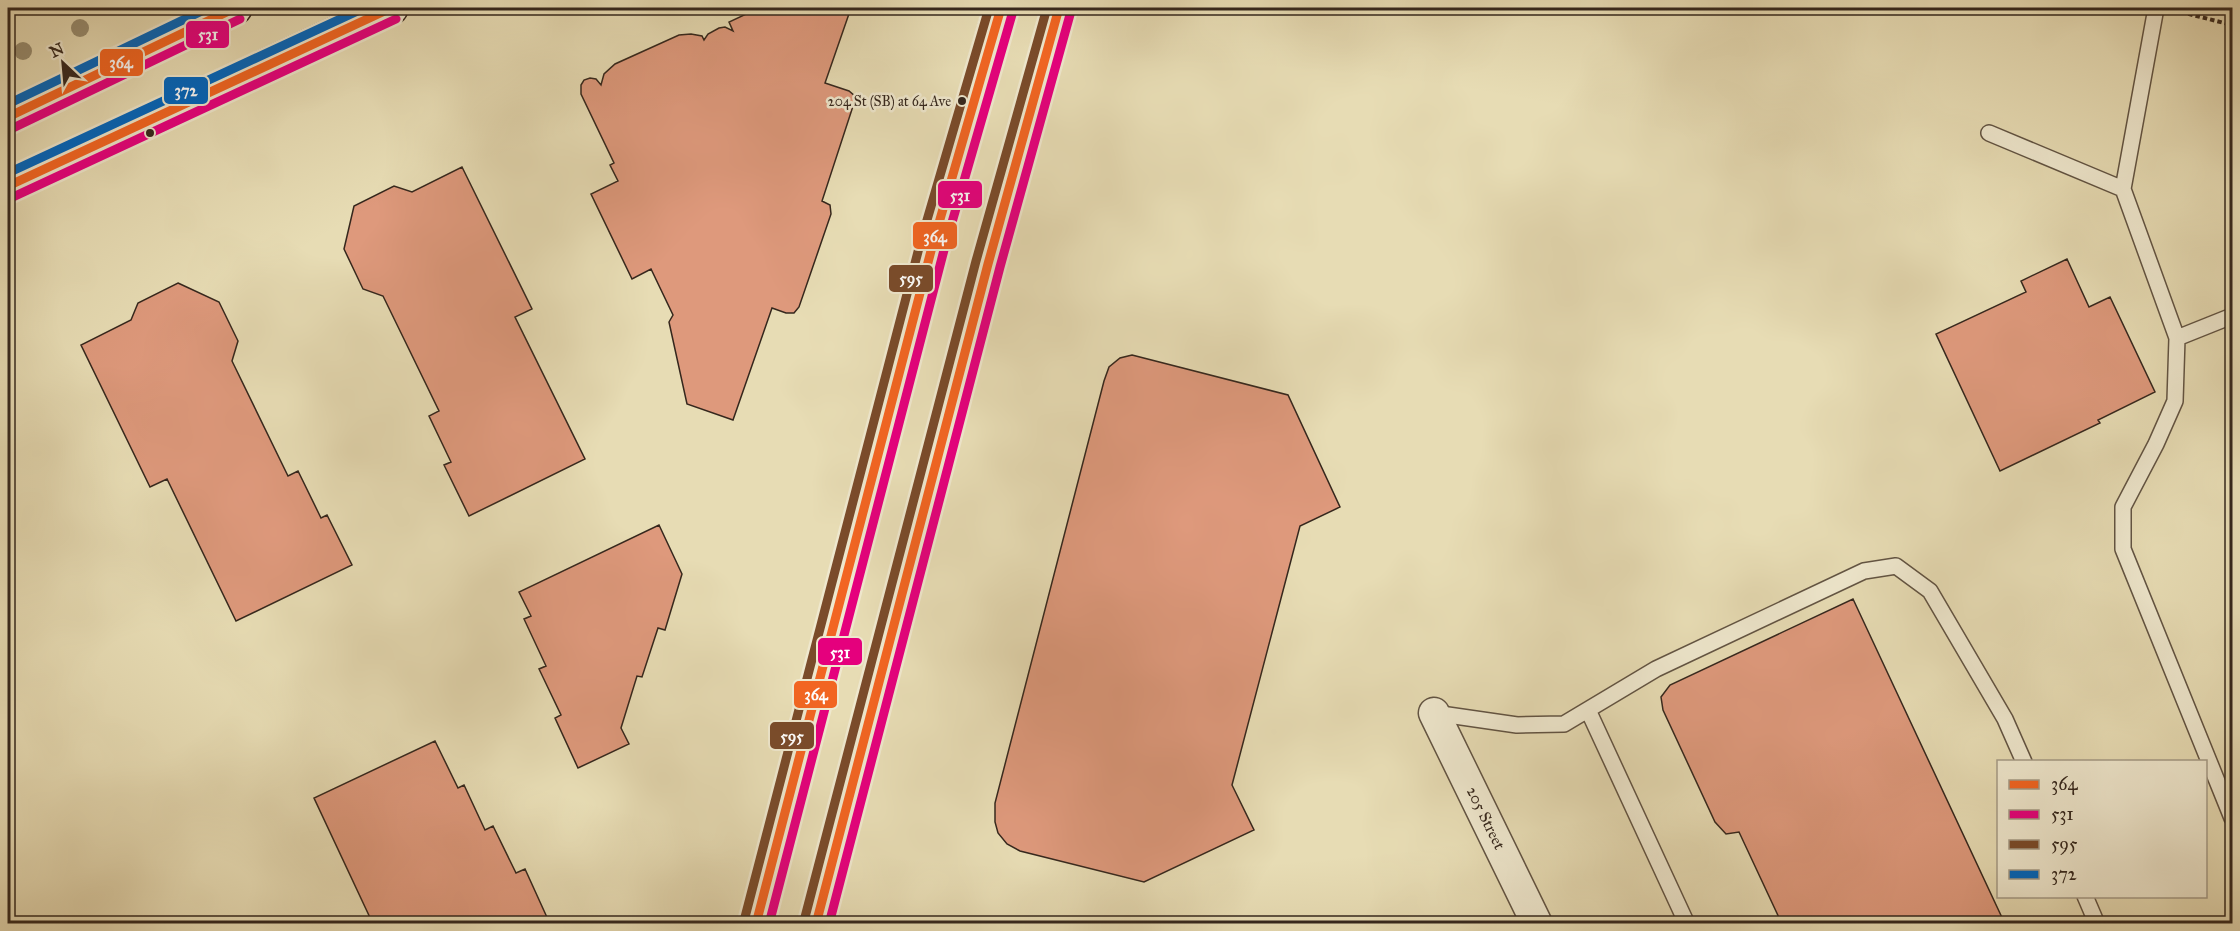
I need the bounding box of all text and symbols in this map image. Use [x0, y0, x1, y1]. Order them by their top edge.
line badge: 531 [185, 20, 230, 49]
text: 531 [198, 25, 219, 45]
north arrow [33, 33, 93, 93]
text: N [46, 38, 67, 61]
line badge: 364 [99, 48, 144, 77]
text: 364 [109, 53, 134, 73]
line badge: 372 [163, 76, 209, 105]
text: 372 [175, 81, 199, 101]
place label: 204 St (SB) at 64 Ave [828, 93, 951, 111]
marker: 204 St (SB) at 64 Ave [956, 95, 968, 107]
unlabelled marker [144, 127, 156, 139]
line badge: 531 [937, 180, 983, 209]
text: 531 [950, 186, 971, 206]
line badge: 364 [912, 221, 958, 250]
text: 364 [923, 227, 948, 247]
line badge: 595 [888, 264, 934, 293]
text: 595 [899, 269, 923, 289]
line badge: 531 [817, 637, 863, 666]
text: 531 [830, 643, 851, 663]
line badge: 364 [793, 680, 838, 709]
text: 364 [804, 685, 829, 705]
line badge: 595 [769, 721, 815, 750]
text: 595 [780, 727, 804, 747]
legend [1997, 760, 2207, 898]
text: 364 [2051, 773, 2078, 795]
street label: 205 Street [1463, 783, 1510, 853]
text: 531 [2051, 803, 2074, 825]
text: 595 [2051, 833, 2078, 855]
text: 372 [2051, 863, 2077, 885]

